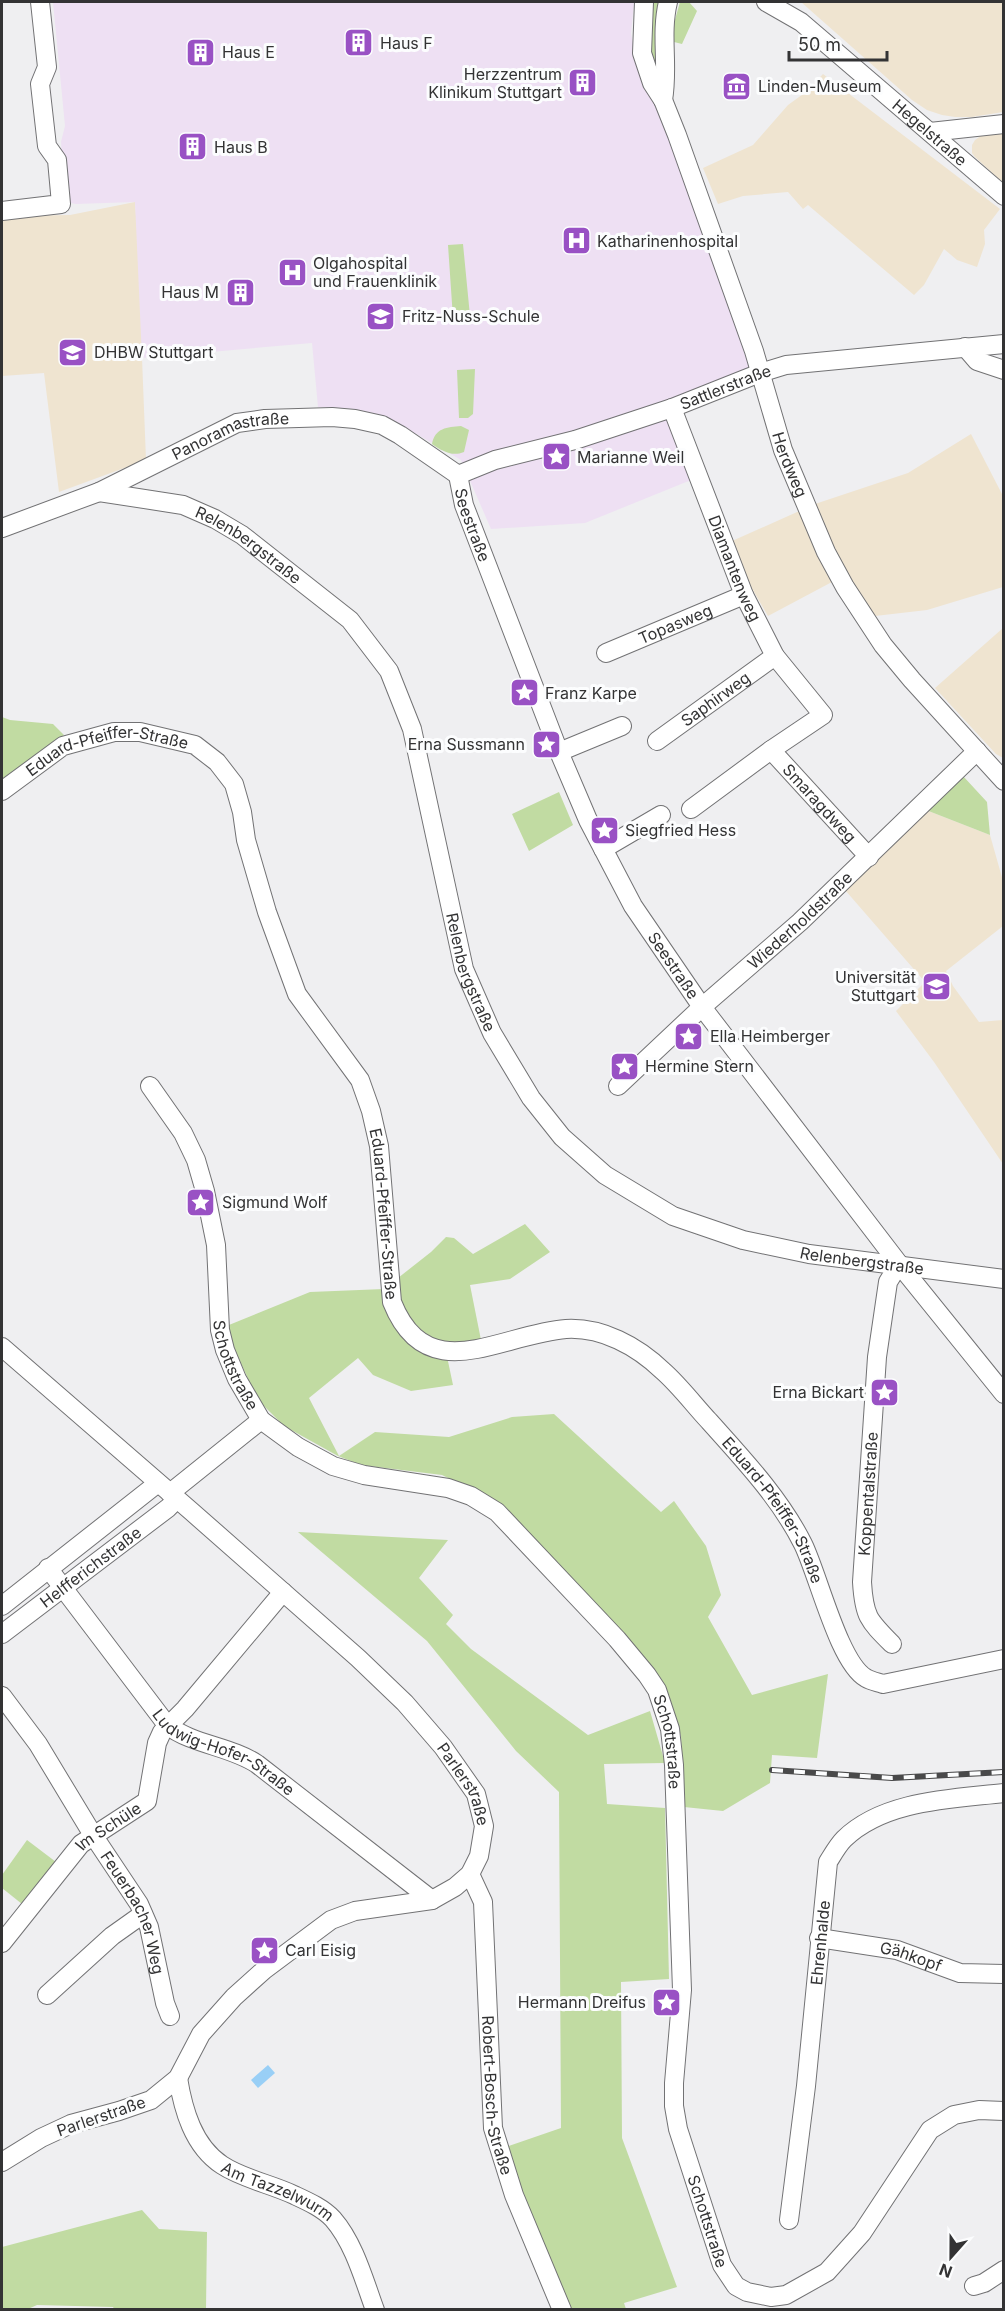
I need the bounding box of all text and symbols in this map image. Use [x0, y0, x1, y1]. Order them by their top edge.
scale bar [789, 24, 886, 62]
building icon: Haus F [343, 27, 375, 59]
place label: Haus F [380, 33, 433, 53]
text: 50 m [798, 34, 841, 55]
building icon: Haus E [185, 36, 217, 68]
place label: Haus E [222, 42, 275, 62]
place label: Herzzentrum Klinikum Stuttgart [428, 64, 562, 102]
building icon: Herzzentrum Klinikum Stuttgart [567, 67, 599, 99]
museum icon: Linden-Museum [721, 70, 753, 102]
place label: Linden-Museum [758, 76, 881, 96]
street label: Hegelstraße [888, 95, 971, 170]
building icon: Haus B [177, 131, 209, 163]
place label: Haus B [214, 137, 268, 157]
hospital icon: Katharinenhospital [560, 225, 592, 257]
place label: Katharinenhospital [597, 231, 738, 251]
place label: Olgahospital und Frauenklinik [313, 253, 437, 291]
hospital icon: Olgahospital und Frauenklinik [276, 256, 308, 288]
building icon: Haus M [224, 276, 256, 308]
place label: Haus M [161, 282, 219, 302]
school or university icon: Fritz-Nuss-Schule [365, 300, 397, 332]
place label: Fritz-Nuss-Schule [402, 306, 540, 326]
school or university icon: DHBW Stuttgart [57, 336, 89, 368]
place label: DHBW Stuttgart [94, 342, 213, 362]
street label: Sattlerstraße [677, 360, 773, 414]
street label: Panoramastraße [168, 408, 289, 464]
street label: Herdweg [768, 429, 812, 500]
place icon: Marianne Weil [540, 441, 572, 473]
place label: Marianne Weil [577, 447, 684, 467]
street label: Seestraße [451, 486, 495, 564]
street label: Relenbergstraße [192, 502, 306, 588]
street label: Diamantenweg [704, 512, 766, 624]
street label: Topasweg [635, 600, 715, 648]
street label: Saphirweg [677, 667, 754, 731]
place icon: Franz Karpe [508, 677, 540, 709]
place label: Franz Karpe [545, 683, 637, 703]
street label: Eduard-Pfeiffer-Straße [22, 722, 190, 780]
place icon: Erna Sussmann [530, 728, 562, 760]
place label: Erna Sussmann [408, 734, 525, 754]
street label: Smaragdweg [779, 760, 861, 847]
place icon: Siegfried Hess [588, 814, 620, 846]
place label: Siegfried Hess [625, 820, 736, 840]
street label: Wiederholdstraße [743, 867, 856, 973]
street label: Relenbergstraße [442, 911, 500, 1035]
street label: Seestraße [644, 928, 703, 1003]
place label: Universität Stuttgart [835, 967, 916, 1005]
school or university icon: Universität Stuttgart [921, 970, 953, 1002]
place icon: Ella Heimberger [673, 1020, 705, 1052]
place label: Ella Heimberger [710, 1026, 830, 1046]
place icon: Hermine Stern [608, 1050, 640, 1082]
place label: Hermine Stern [645, 1056, 754, 1076]
street label: Eduard-Pfeiffer-Straße [365, 1126, 402, 1300]
place icon: Sigmund Wolf [185, 1186, 217, 1218]
place label: Sigmund Wolf [222, 1192, 328, 1212]
street label: Relenbergstraße [798, 1242, 925, 1279]
street label: Schottstraße [210, 1320, 263, 1414]
place icon: Erna Bickart [869, 1376, 901, 1408]
place label: Erna Bickart [772, 1382, 864, 1402]
street label: Koppentalstraße [854, 1431, 882, 1556]
street label: Eduard-Pfeiffer-Straße [718, 1433, 827, 1586]
street label: Helfferichstraße [36, 1522, 145, 1612]
street label: Schottstraße [649, 1692, 685, 1789]
street label: Ludwig-Hofer-Straße [148, 1705, 299, 1800]
street label: Parlerstraße [433, 1739, 493, 1827]
street label: Im Schüle [70, 1798, 145, 1854]
street label: Feuerbacher Weg [97, 1847, 169, 1976]
street label: Ehrenhalde [806, 1899, 834, 1986]
place icon: Carl Eisig [248, 1934, 280, 1966]
street label: Gähkopf [879, 1938, 945, 1976]
place label: Carl Eisig [285, 1940, 356, 1960]
place icon: Hermann Dreifus [651, 1986, 683, 2018]
place label: Hermann Dreifus [518, 1992, 646, 2012]
street label: Robert-Bosch-Straße [478, 2015, 517, 2177]
street label: Parlerstraße [54, 2091, 148, 2141]
street label: Am Tazzelwurm [218, 2157, 338, 2225]
street label: Schottstraße [684, 2172, 732, 2270]
north arrow [921, 2227, 981, 2287]
text: N [936, 2259, 955, 2283]

